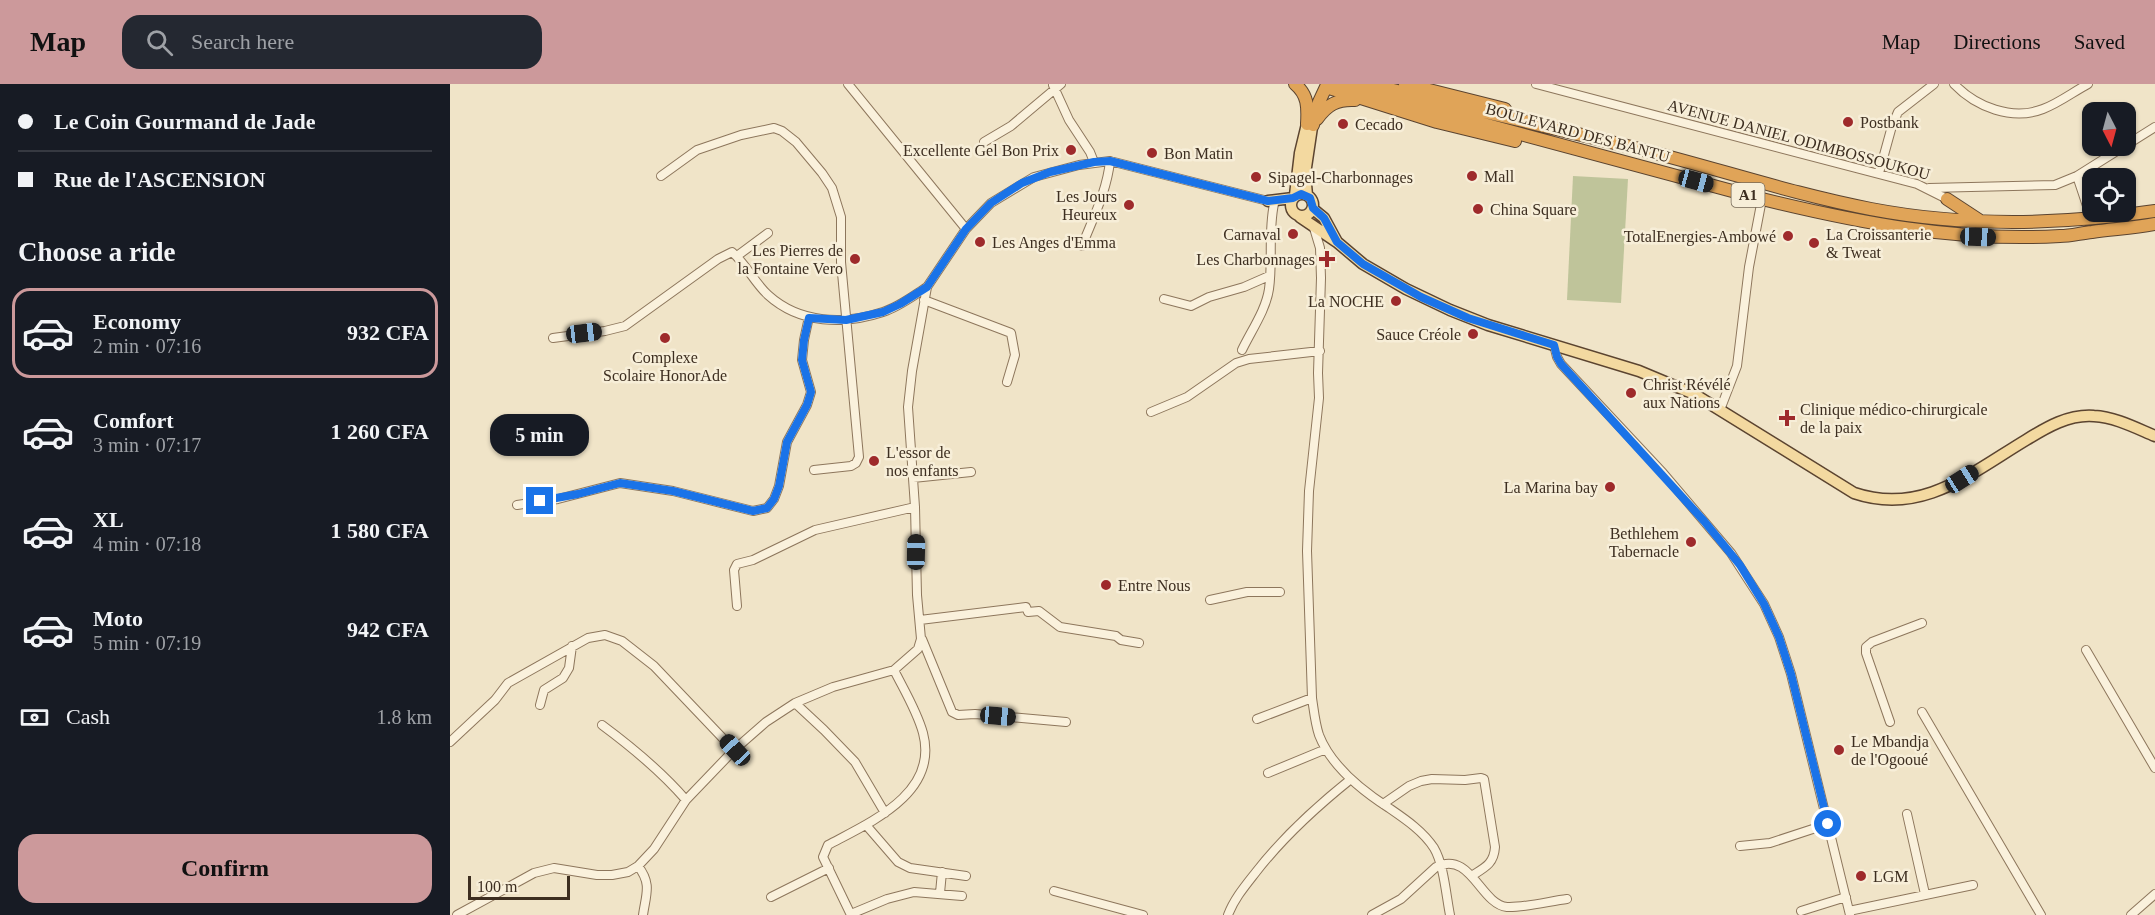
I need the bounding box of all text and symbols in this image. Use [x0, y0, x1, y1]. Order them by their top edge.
search box [122, 15, 542, 69]
text: Map [30, 26, 86, 57]
icon: search [143, 26, 176, 59]
text: Search here [191, 29, 294, 54]
text: Map [1882, 30, 1920, 54]
text: Directions [1953, 30, 2041, 54]
text: Saved [2074, 30, 2125, 54]
street label: AVENUE DANIEL ODIMBOSSOUKOU [1666, 96, 1932, 183]
street label: BOULEVARD DES BANTU [1484, 100, 1672, 165]
north arrow [2082, 102, 2136, 156]
map controls [2082, 102, 2136, 222]
text: Le Coin Gourmand de Jade [54, 109, 316, 134]
place label: Postbank [1860, 114, 1919, 131]
marker: Postbank [1841, 115, 1855, 129]
place label: Cecado [1355, 116, 1403, 133]
marker: Cecado [1336, 117, 1350, 131]
place label: Excellente Gel Bon Prix [903, 142, 1059, 159]
marker: Excellente Gel Bon Prix [1064, 143, 1078, 157]
place label: Bon Matin [1164, 145, 1233, 162]
marker: Bon Matin [1145, 146, 1159, 160]
text: Rue de l'ASCENSION [54, 167, 265, 192]
place label: Mall [1484, 168, 1515, 185]
car [1676, 168, 1716, 194]
button: locate [2082, 168, 2136, 222]
place label: Sipagel-Charbonnages [1268, 169, 1413, 187]
marker: Mall [1465, 169, 1479, 183]
marker: Sipagel-Charbonnages [1249, 170, 1263, 184]
road number: A1 [1732, 183, 1764, 207]
place label: Les Jours Heureux [1056, 188, 1117, 223]
marker: Les Jours Heureux [1122, 198, 1136, 212]
place label: China Square [1490, 201, 1577, 219]
marker: China Square [1471, 202, 1485, 216]
place label: Carnaval [1223, 226, 1282, 243]
place label: La Croissanterie & Tweat [1826, 226, 1931, 261]
marker: Carnaval [1286, 227, 1300, 241]
car [1960, 227, 1996, 247]
place label: TotalEnergies-Ambowé [1624, 228, 1776, 246]
marker: TotalEnergies-Ambowé [1781, 229, 1795, 243]
place label: Les Anges d'Emma [992, 234, 1116, 252]
marker: Les Anges d'Emma [973, 235, 987, 249]
marker: La Croissanterie & Tweat [1807, 236, 1821, 250]
text: Choose a ride [18, 237, 176, 267]
place label: Les Pierres de la Fontaine Vero [738, 242, 843, 277]
place label: Les Charbonnages [1196, 251, 1315, 269]
marker: Les Pierres de la Fontaine Vero [848, 252, 862, 266]
marker: Les Charbonnages [1320, 252, 1334, 266]
place label: La NOCHE [1308, 293, 1384, 310]
marker: La NOCHE [1389, 294, 1403, 308]
icon: car [21, 306, 75, 360]
text: Economy [93, 309, 181, 334]
text: 932 CFA [347, 320, 429, 345]
car [565, 322, 603, 344]
place label: Sauce Créole [1376, 326, 1461, 343]
marker: Sauce Créole [1466, 327, 1480, 341]
marker: Complexe Scolaire HonorAde [658, 331, 672, 345]
text: 2 min · 07:16 [93, 335, 201, 357]
place label: Complexe Scolaire HonorAde [603, 349, 727, 384]
place label: Christ Révélé aux Nations [1643, 376, 1731, 411]
marker: Christ Révélé aux Nations [1624, 386, 1638, 400]
place label: Clinique médico-chirurgicale de la paix [1800, 401, 1988, 437]
icon: car [21, 405, 75, 459]
text: Comfort [93, 408, 174, 433]
marker: Clinique médico-chirurgicale de la paix [1778, 409, 1796, 427]
callout: 5 min [490, 414, 590, 456]
text: 1 260 CFA [330, 419, 429, 444]
text: 5 min [515, 424, 564, 446]
text: 3 min · 07:17 [93, 434, 201, 456]
place label: L'essor de nos enfants [886, 444, 958, 479]
marker: L'essor de nos enfants [867, 454, 881, 468]
car [1942, 462, 1982, 496]
place label: La Marina bay [1504, 479, 1598, 497]
marker: La Marina bay [1603, 480, 1617, 494]
route end [526, 487, 553, 514]
icon: car [21, 504, 75, 558]
text: XL [93, 507, 124, 532]
text: 1 580 CFA [330, 518, 429, 543]
place label: Bethlehem Tabernacle [1609, 525, 1680, 560]
text: 4 min · 07:18 [93, 533, 201, 555]
car [907, 534, 925, 570]
marker: Bethlehem Tabernacle [1684, 535, 1698, 549]
place label: Entre Nous [1118, 577, 1190, 594]
marker: Entre Nous [1099, 578, 1113, 592]
icon: car [21, 603, 75, 657]
text: Moto [93, 606, 143, 631]
text: 942 CFA [347, 617, 429, 642]
text: 5 min · 07:19 [93, 632, 201, 654]
icon: cash [18, 701, 51, 734]
text: Cash [66, 704, 110, 729]
car [979, 705, 1017, 727]
text: 1.8 km [376, 706, 432, 728]
car [716, 731, 754, 769]
place label: Le Mbandja de l'Ogooué [1851, 733, 1929, 769]
marker: Le Mbandja de l'Ogooué [1832, 743, 1846, 757]
route start [1814, 810, 1841, 837]
button: Confirm [18, 834, 432, 903]
place label: LGM [1873, 868, 1909, 885]
marker: LGM [1854, 869, 1868, 883]
scale bar [468, 873, 570, 900]
text: 100 m [477, 878, 517, 895]

